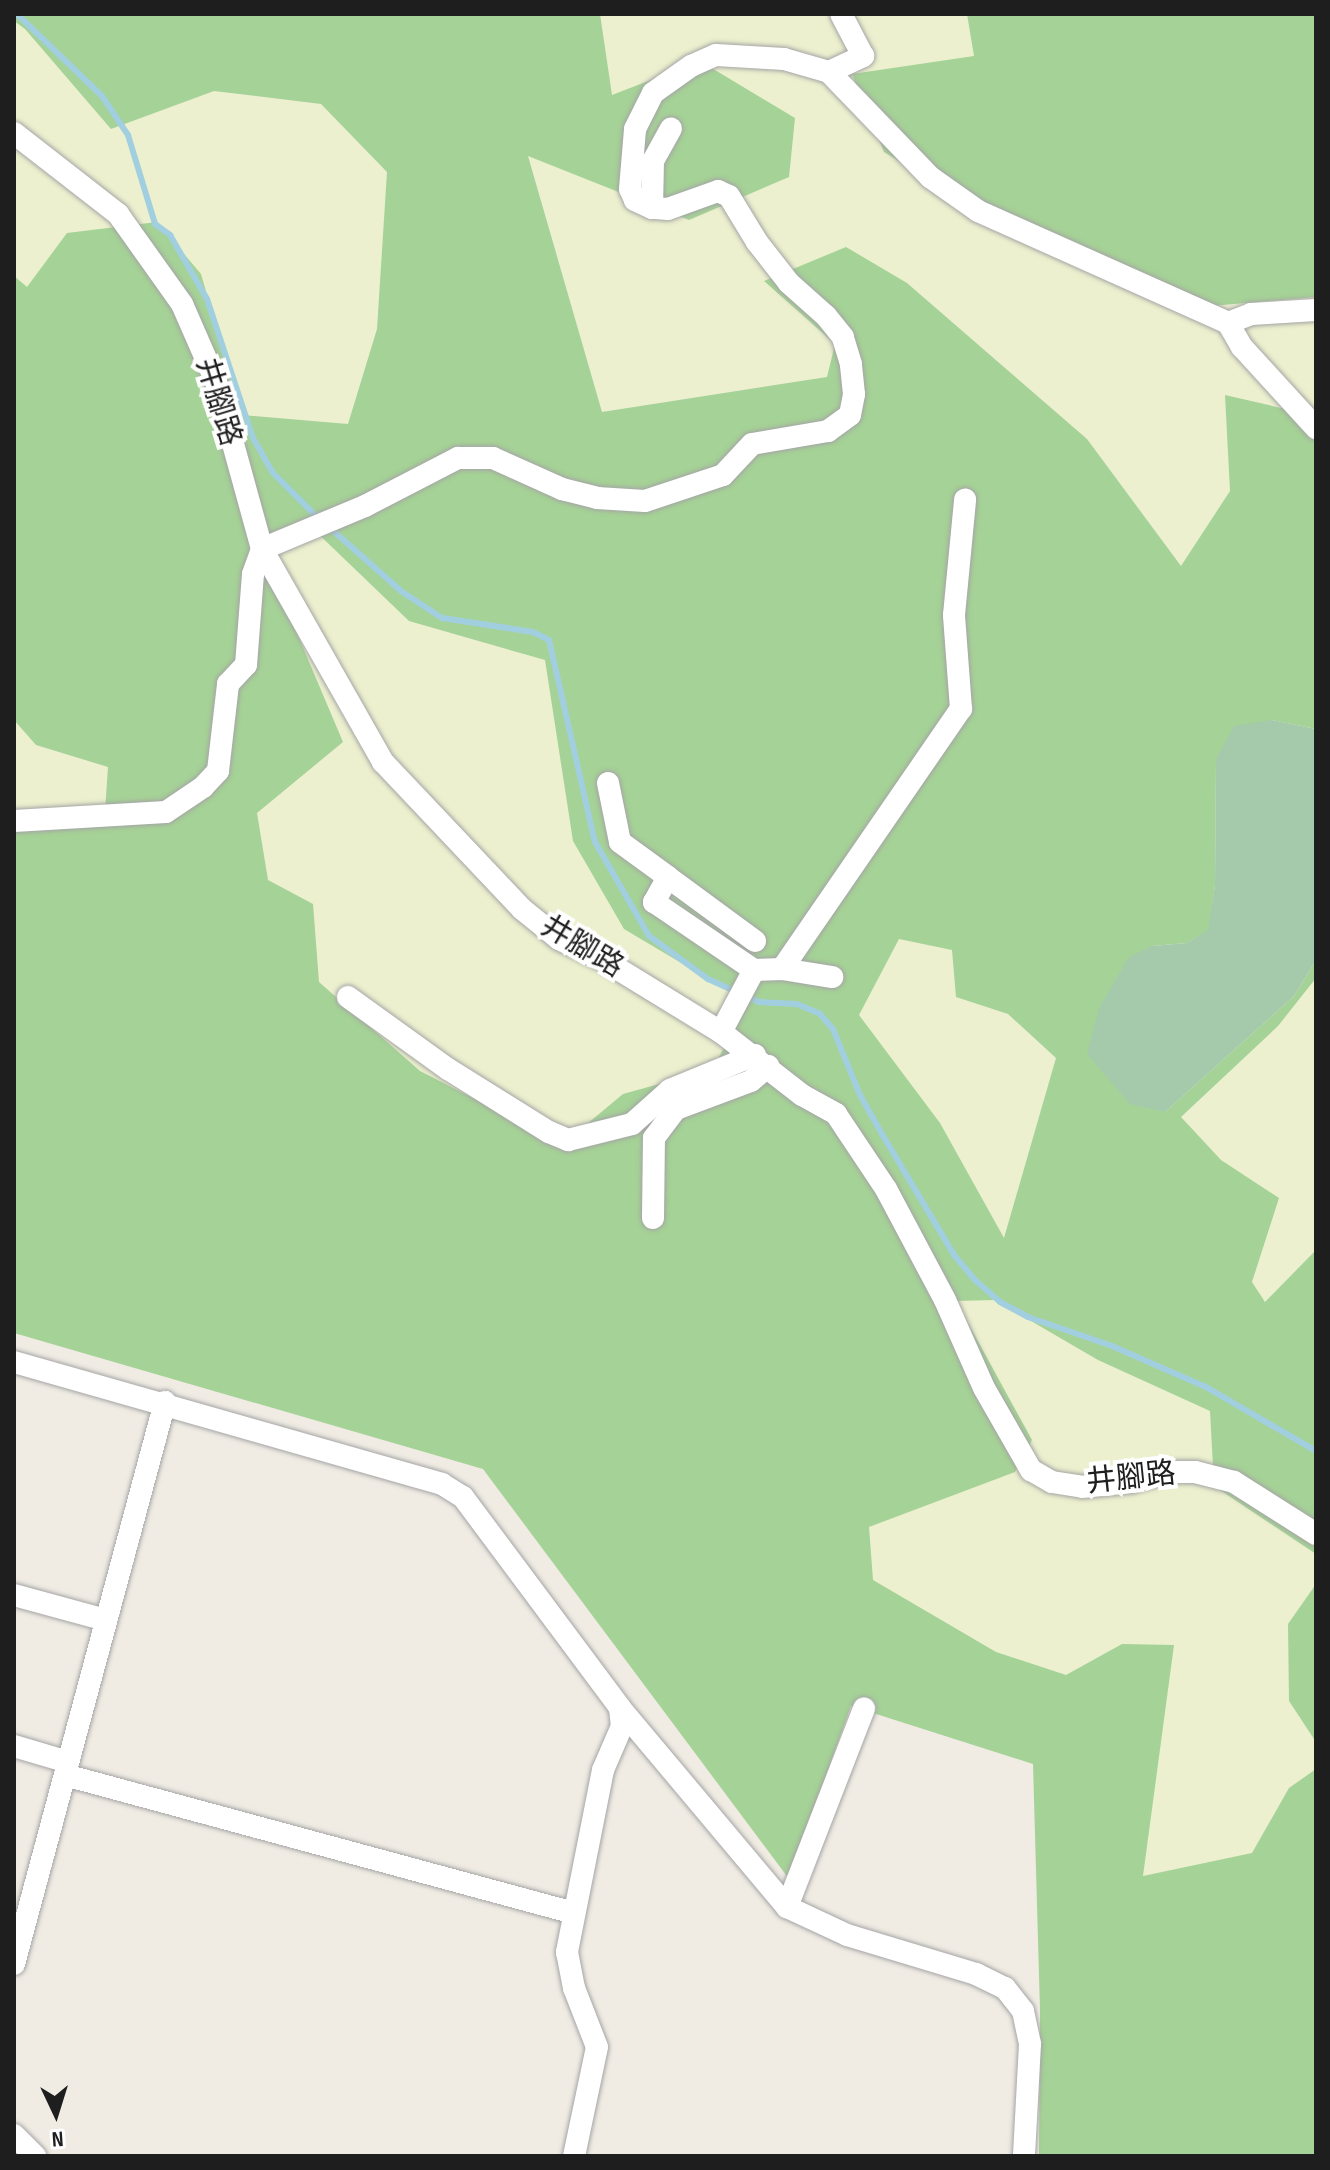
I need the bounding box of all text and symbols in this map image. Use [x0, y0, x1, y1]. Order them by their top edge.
street label: 井腳路 [188, 354, 248, 450]
street label: 井腳路 [534, 908, 630, 986]
street label: 井腳路 [1084, 1455, 1178, 1501]
north arrow [16, 2074, 96, 2154]
text: N [51, 2125, 65, 2152]

